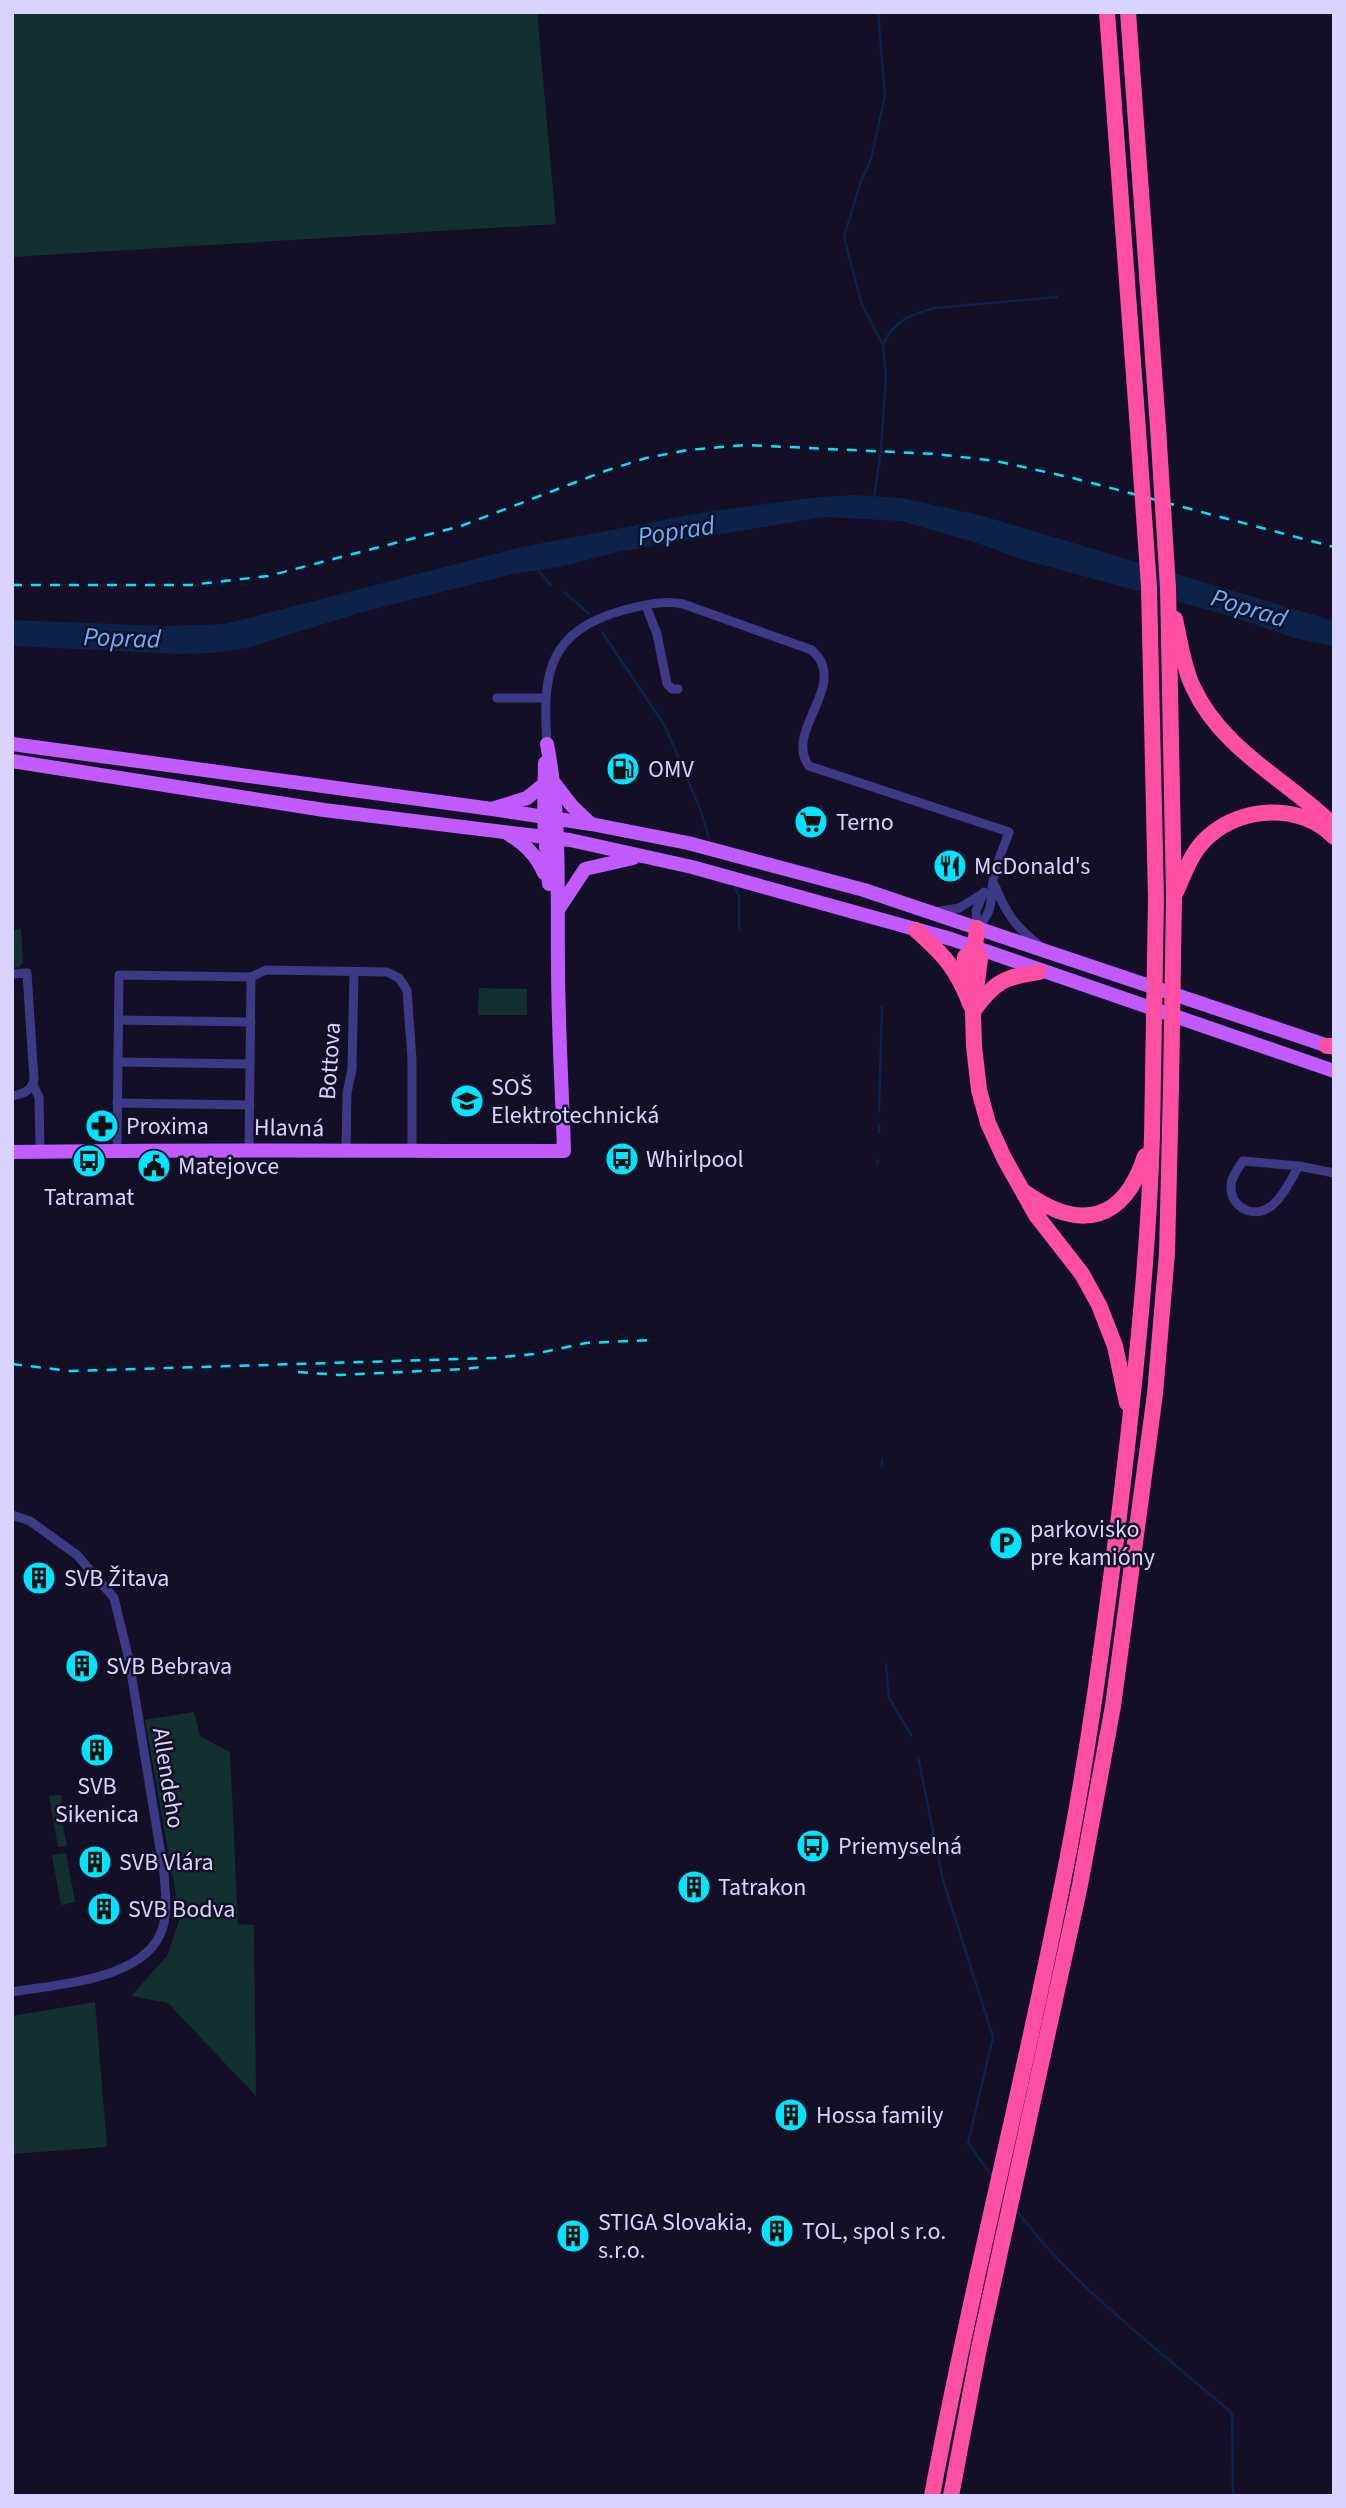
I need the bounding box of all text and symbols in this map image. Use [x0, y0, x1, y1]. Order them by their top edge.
water label: Poprad [635, 506, 718, 555]
water label: Poprad [1206, 579, 1293, 637]
water label: Poprad [83, 618, 163, 658]
fuel station icon: OMV [604, 750, 642, 788]
place label: OMV [648, 752, 694, 787]
supermarket icon: Terno [792, 803, 830, 841]
place label: Terno [836, 805, 894, 840]
restaurant icon: McDonald's [931, 847, 969, 885]
place label: McDonald's [974, 849, 1090, 884]
street label: Bottova [310, 1021, 350, 1101]
place label: SOŠ Elektrotechnická [491, 1070, 659, 1133]
school or university icon: SOŠ Elektrotechnická [448, 1082, 486, 1120]
pharmacy icon: Proxima [83, 1107, 121, 1145]
place label: Proxima [126, 1109, 209, 1144]
street label: Hlavná [254, 1110, 324, 1146]
bus stop icon: Whirlpool [603, 1140, 641, 1178]
bus stop icon: Tatramat [70, 1142, 108, 1180]
place label: Whirlpool [646, 1142, 744, 1177]
public building icon: Matejovce [135, 1147, 173, 1185]
place label: Matejovce [178, 1149, 279, 1184]
place label: Tatramat [44, 1180, 134, 1215]
place label: parkovisko pre kamióny [1030, 1512, 1155, 1575]
parking icon: parkovisko pre kamióny [987, 1524, 1025, 1562]
building icon: SVB Žitava [20, 1559, 58, 1597]
place label: SVB Žitava [64, 1561, 169, 1596]
building icon: SVB Bebrava [63, 1647, 101, 1685]
place label: SVB Bebrava [106, 1649, 232, 1684]
street label: Allendeho [143, 1725, 193, 1831]
building icon: SVB Sikenica [78, 1731, 116, 1769]
place label: SVB Sikenica [55, 1769, 139, 1832]
bus stop icon: Priemyselná [794, 1827, 832, 1865]
place label: Priemyselná [838, 1829, 962, 1864]
building icon: SVB Vlára [76, 1843, 114, 1881]
place label: SVB Vlára [119, 1845, 214, 1880]
building icon: Tatrakon [675, 1868, 713, 1906]
place label: Tatrakon [718, 1870, 806, 1905]
building icon: SVB Bodva [85, 1890, 123, 1928]
place label: SVB Bodva [128, 1892, 235, 1927]
building icon: Hossa family [772, 2096, 810, 2134]
place label: Hossa family [816, 2098, 943, 2133]
place label: STIGA Slovakia, s.r.o. [598, 2205, 753, 2268]
building icon: TOL, spol s r.o. [758, 2212, 796, 2250]
place label: TOL, spol s r.o. [802, 2214, 946, 2249]
building icon: STIGA Slovakia, s.r.o. [554, 2217, 592, 2255]

